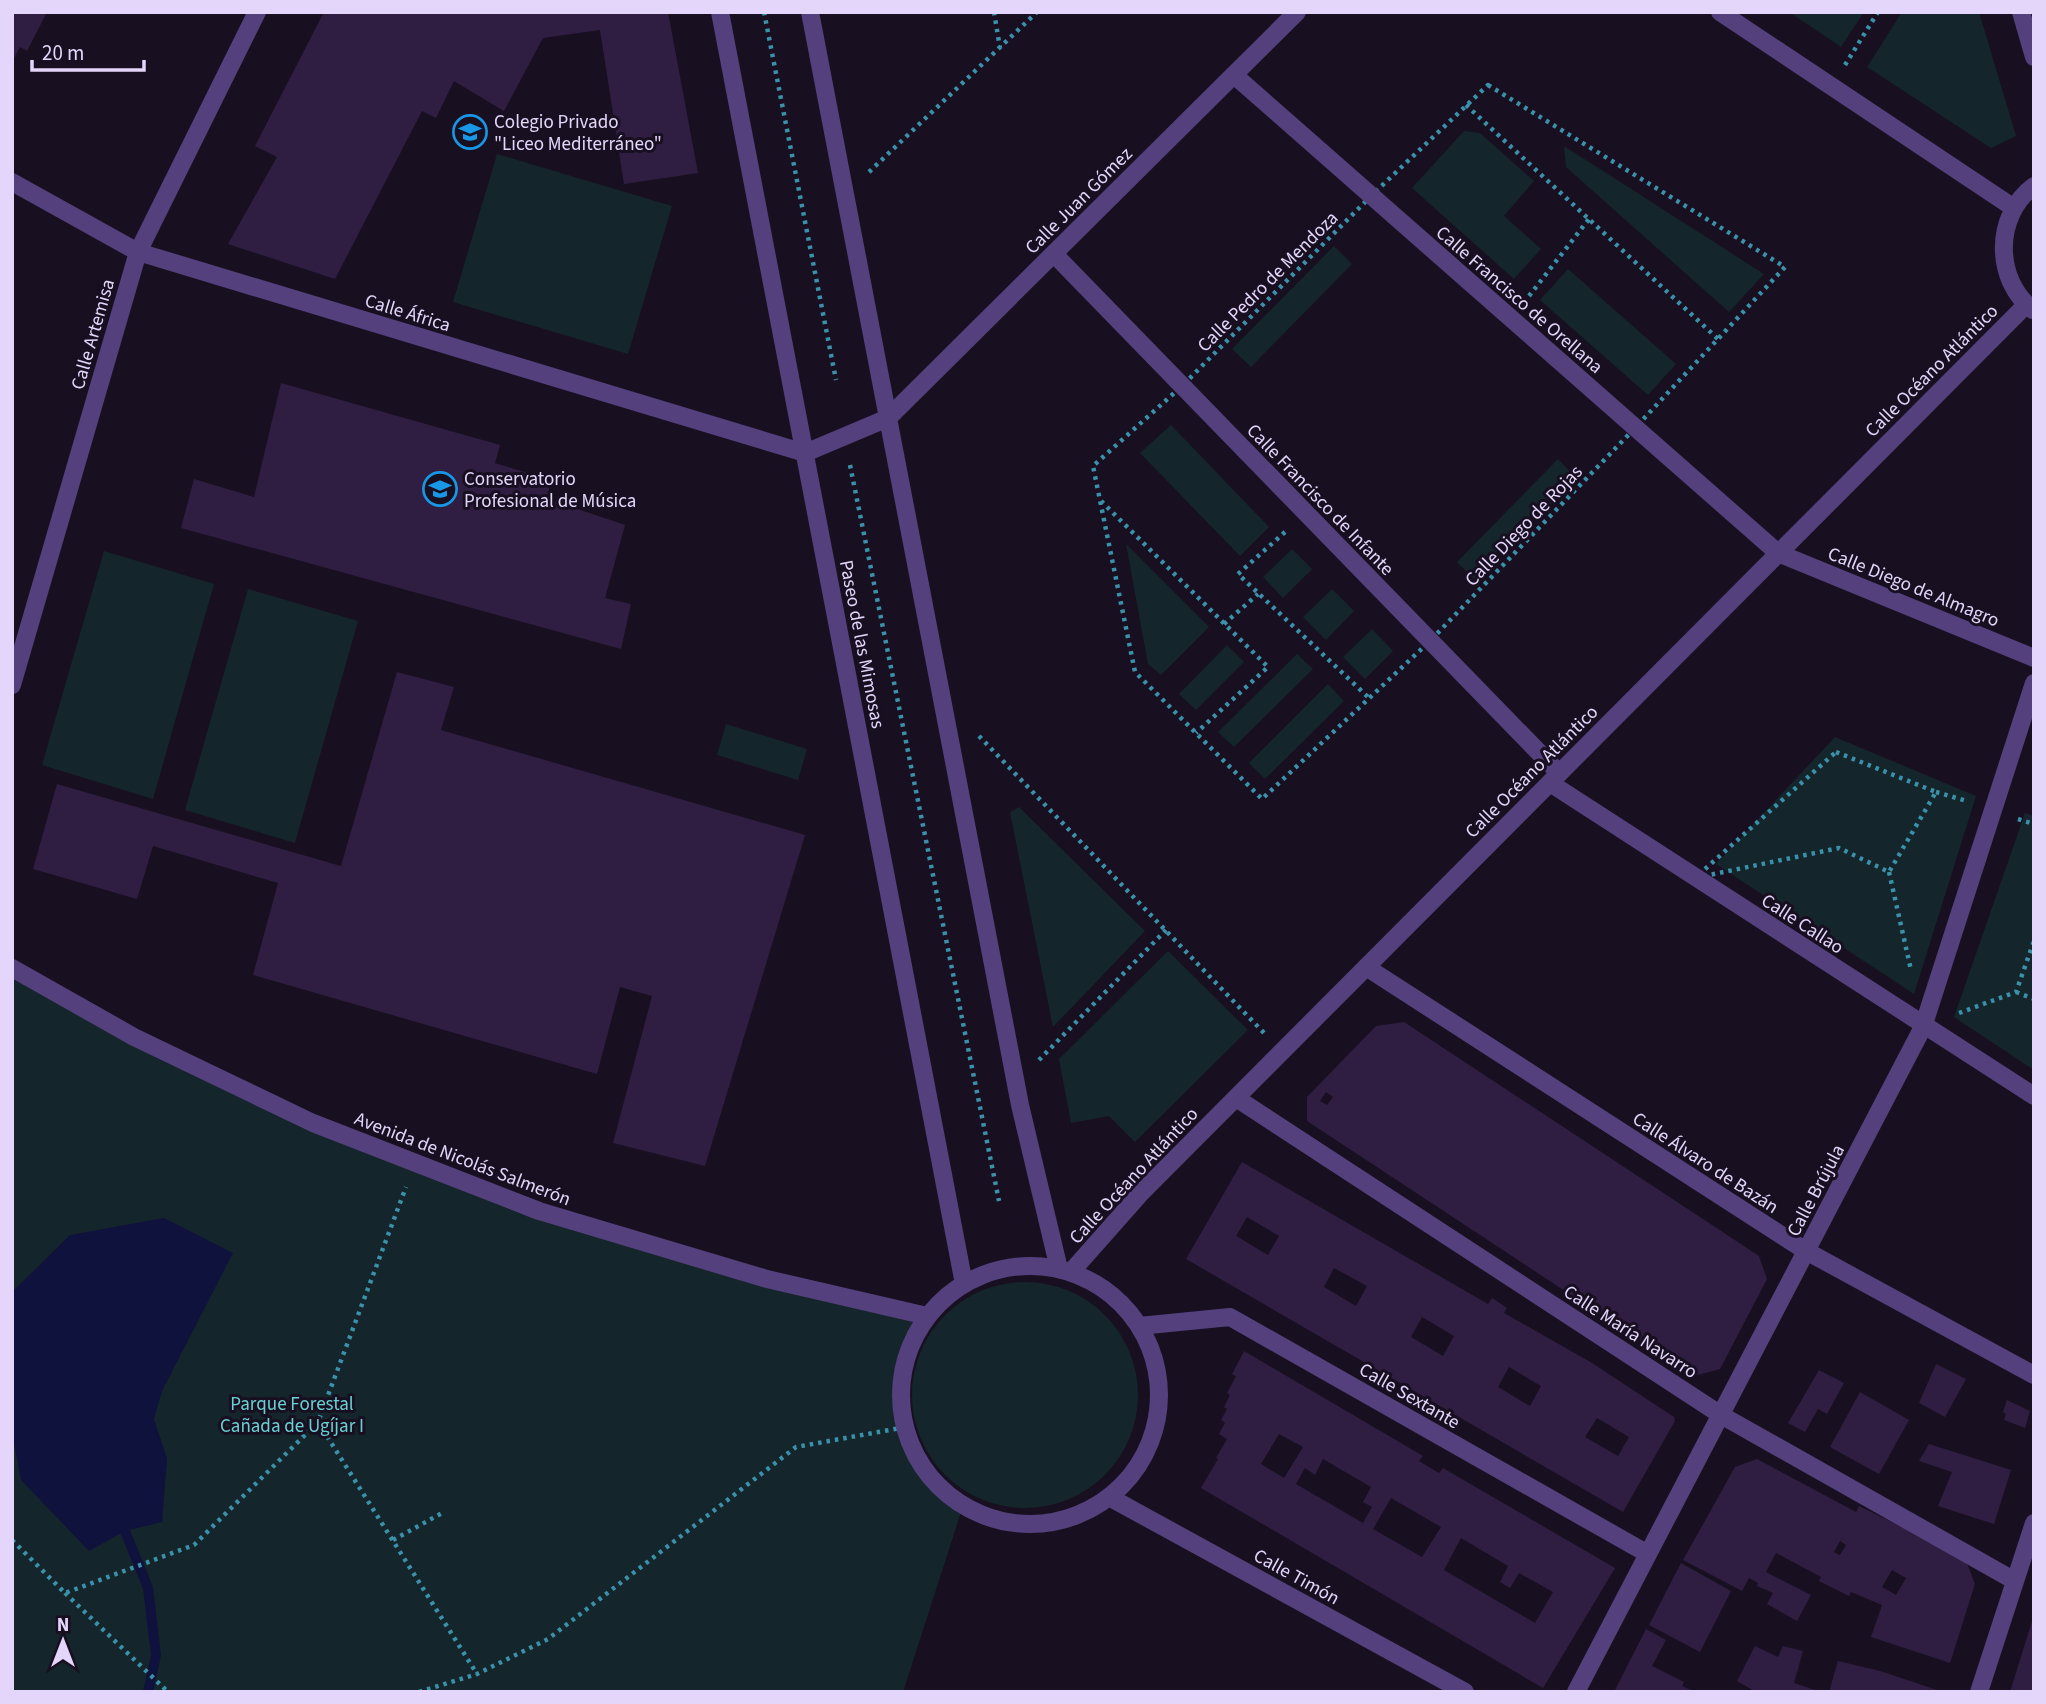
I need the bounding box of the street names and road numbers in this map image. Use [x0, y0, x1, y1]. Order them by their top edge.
street label: Calle Juan Gómez [1019, 141, 1139, 261]
street label: Calle Pedro de Mendoza [1192, 206, 1345, 359]
street label: Calle Francisco de Orellana [1430, 220, 1608, 380]
street label: Calle Artemisa [65, 276, 122, 393]
street label: Calle África [361, 288, 454, 339]
street label: Calle Océano Atlántico [1859, 298, 2005, 444]
street label: Calle Francisco de Infante [1240, 418, 1400, 582]
street label: Calle Diego de Rojas [1459, 459, 1589, 593]
street label: Calle Diego de Almagro [1824, 541, 2003, 634]
street label: Paseo de las Mimosas [832, 558, 891, 731]
street label: Calle Océano Atlántico [1459, 699, 1605, 845]
street label: Calle Callao [1756, 888, 1849, 961]
street label: Calle Océano Atlántico [1063, 1102, 1205, 1250]
street label: Avenida de Nicolás Salmerón [350, 1106, 575, 1213]
street label: Calle Álvaro de Bazán [1627, 1106, 1784, 1221]
street label: Calle Brújula [1781, 1140, 1852, 1242]
street label: Calle María Navarro [1558, 1279, 1702, 1386]
street label: Calle Sextante [1354, 1357, 1465, 1436]
street label: Calle Timón [1248, 1543, 1344, 1612]

